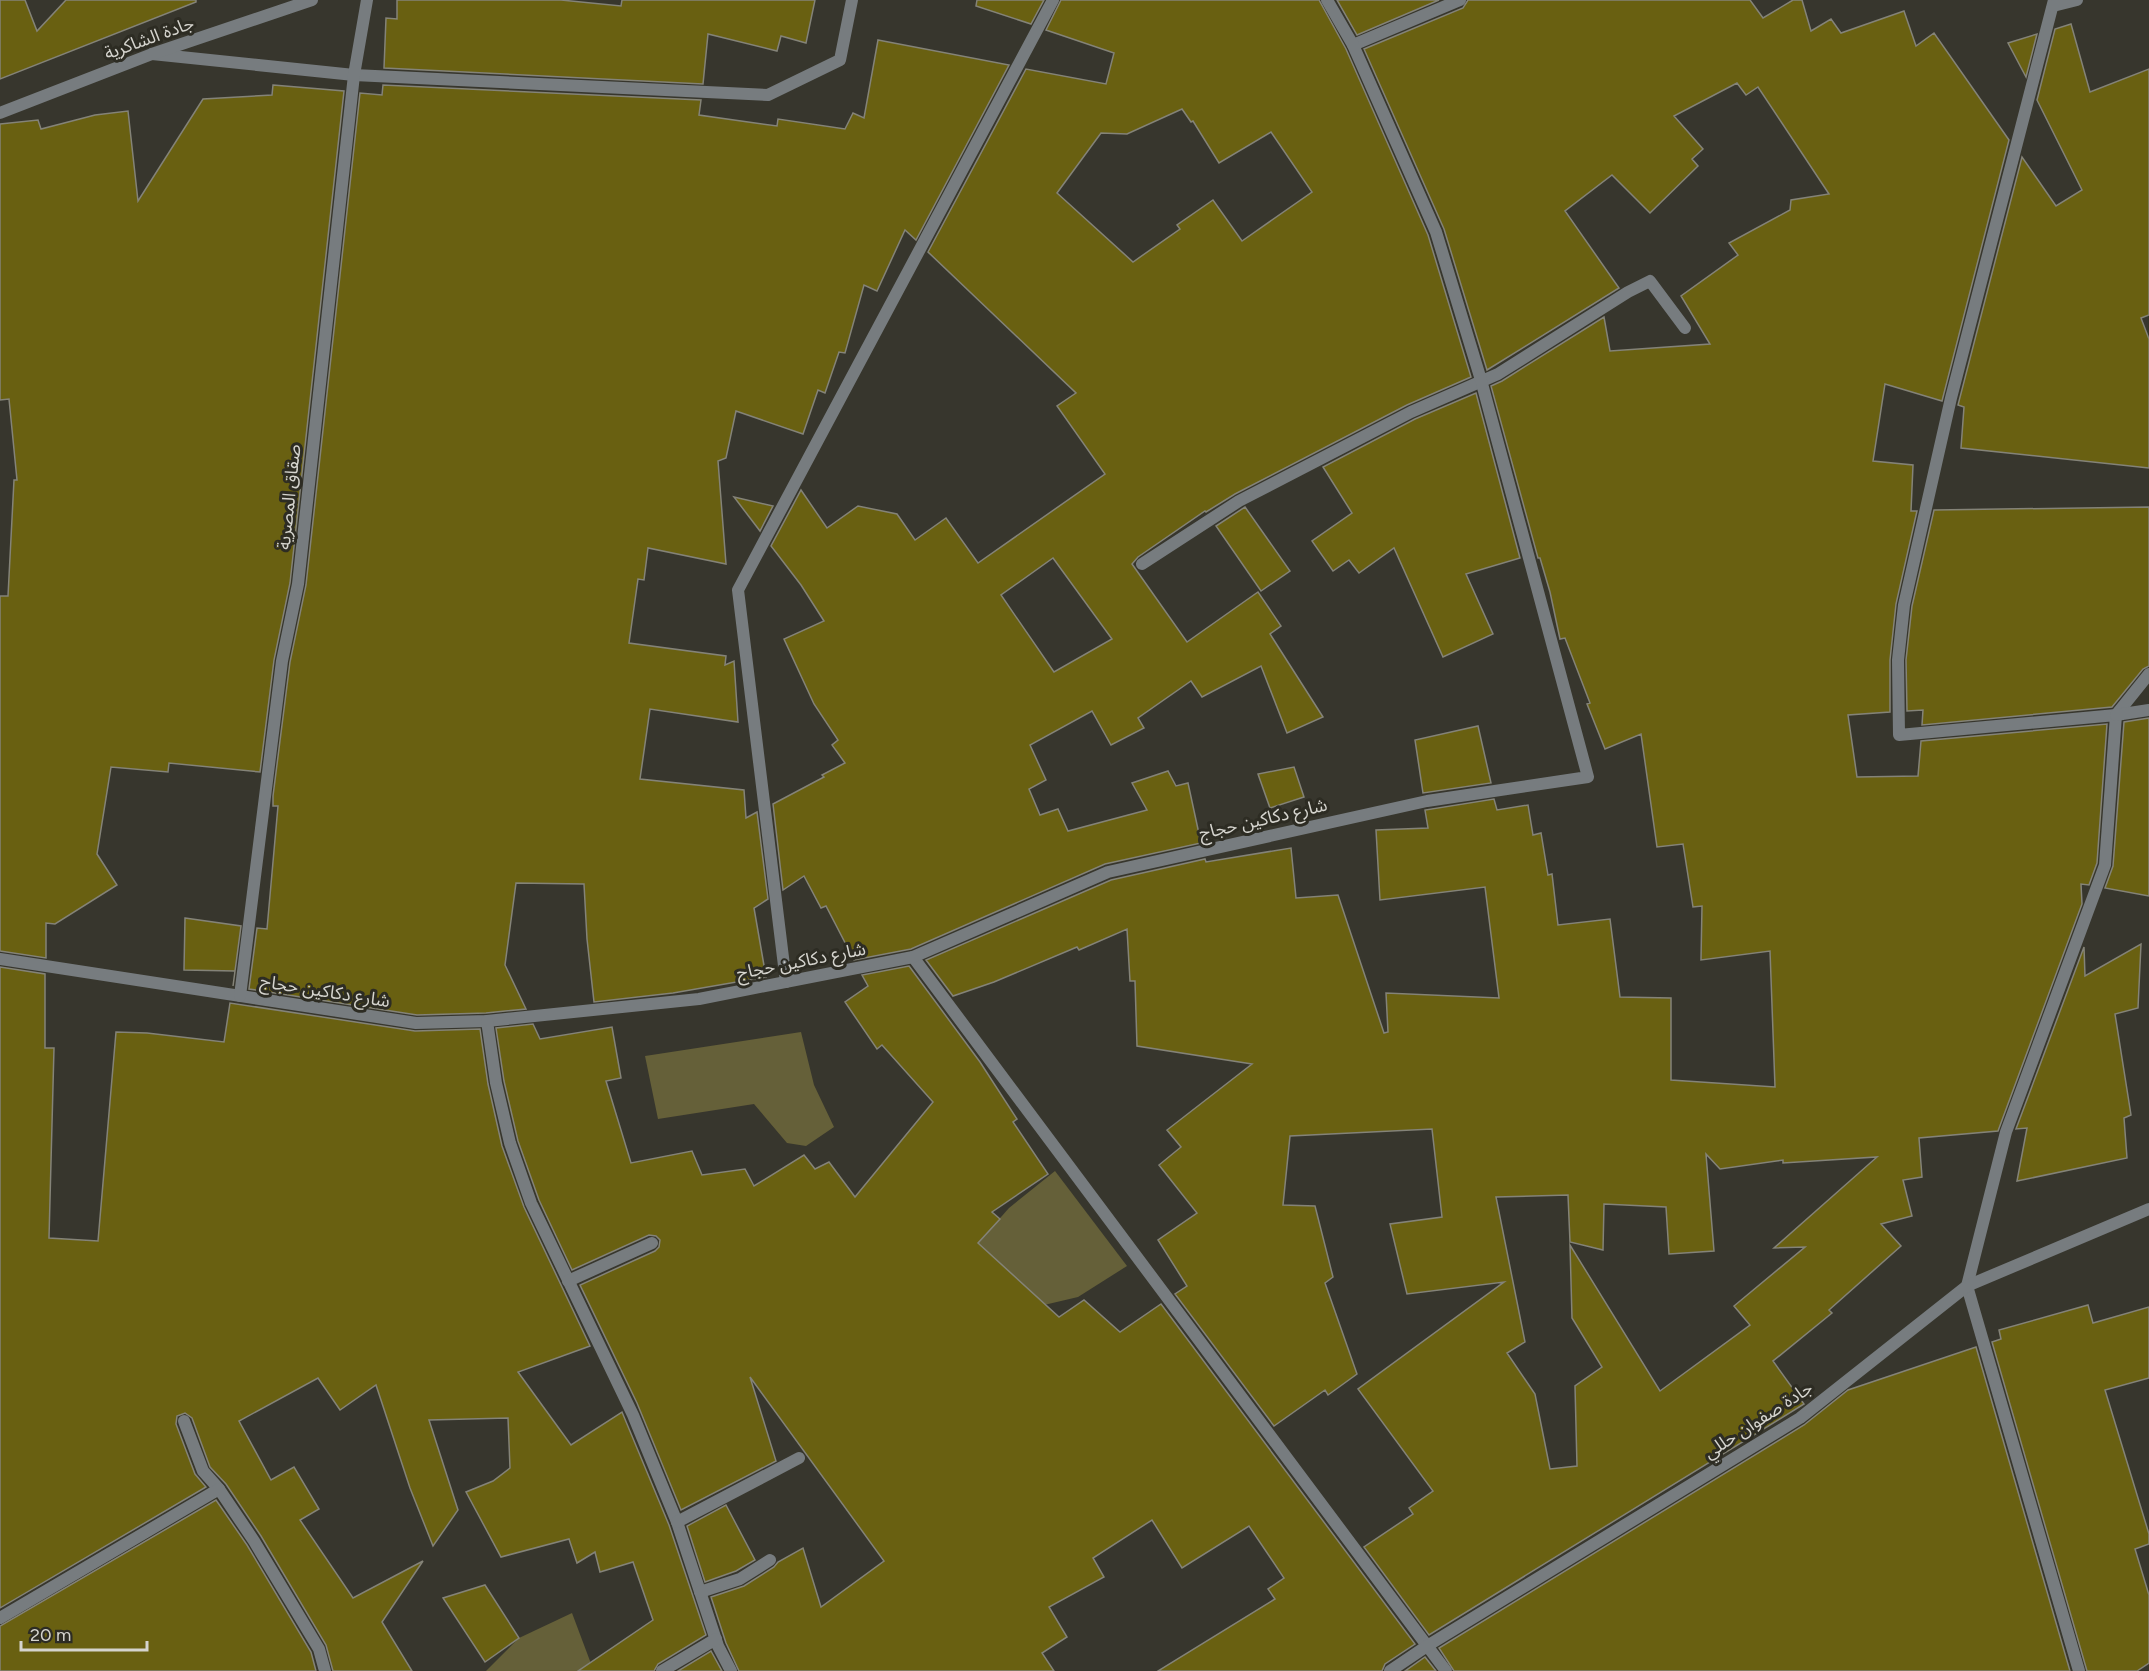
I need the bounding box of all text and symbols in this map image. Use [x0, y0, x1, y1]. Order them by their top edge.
street label: جادة الشاكرية [101, 12, 197, 64]
street label: صقاق المصرية [273, 443, 305, 551]
street label: شارع دكاكين حجاج [1197, 794, 1330, 847]
street label: شارع دكاكين حجاج [734, 938, 868, 987]
street label: شارع دكاكين حجاج [258, 970, 392, 1015]
street label: جادة صفوان حللي [1699, 1377, 1818, 1465]
scale bar [21, 1614, 147, 1652]
text: 20 m [30, 1624, 71, 1646]

